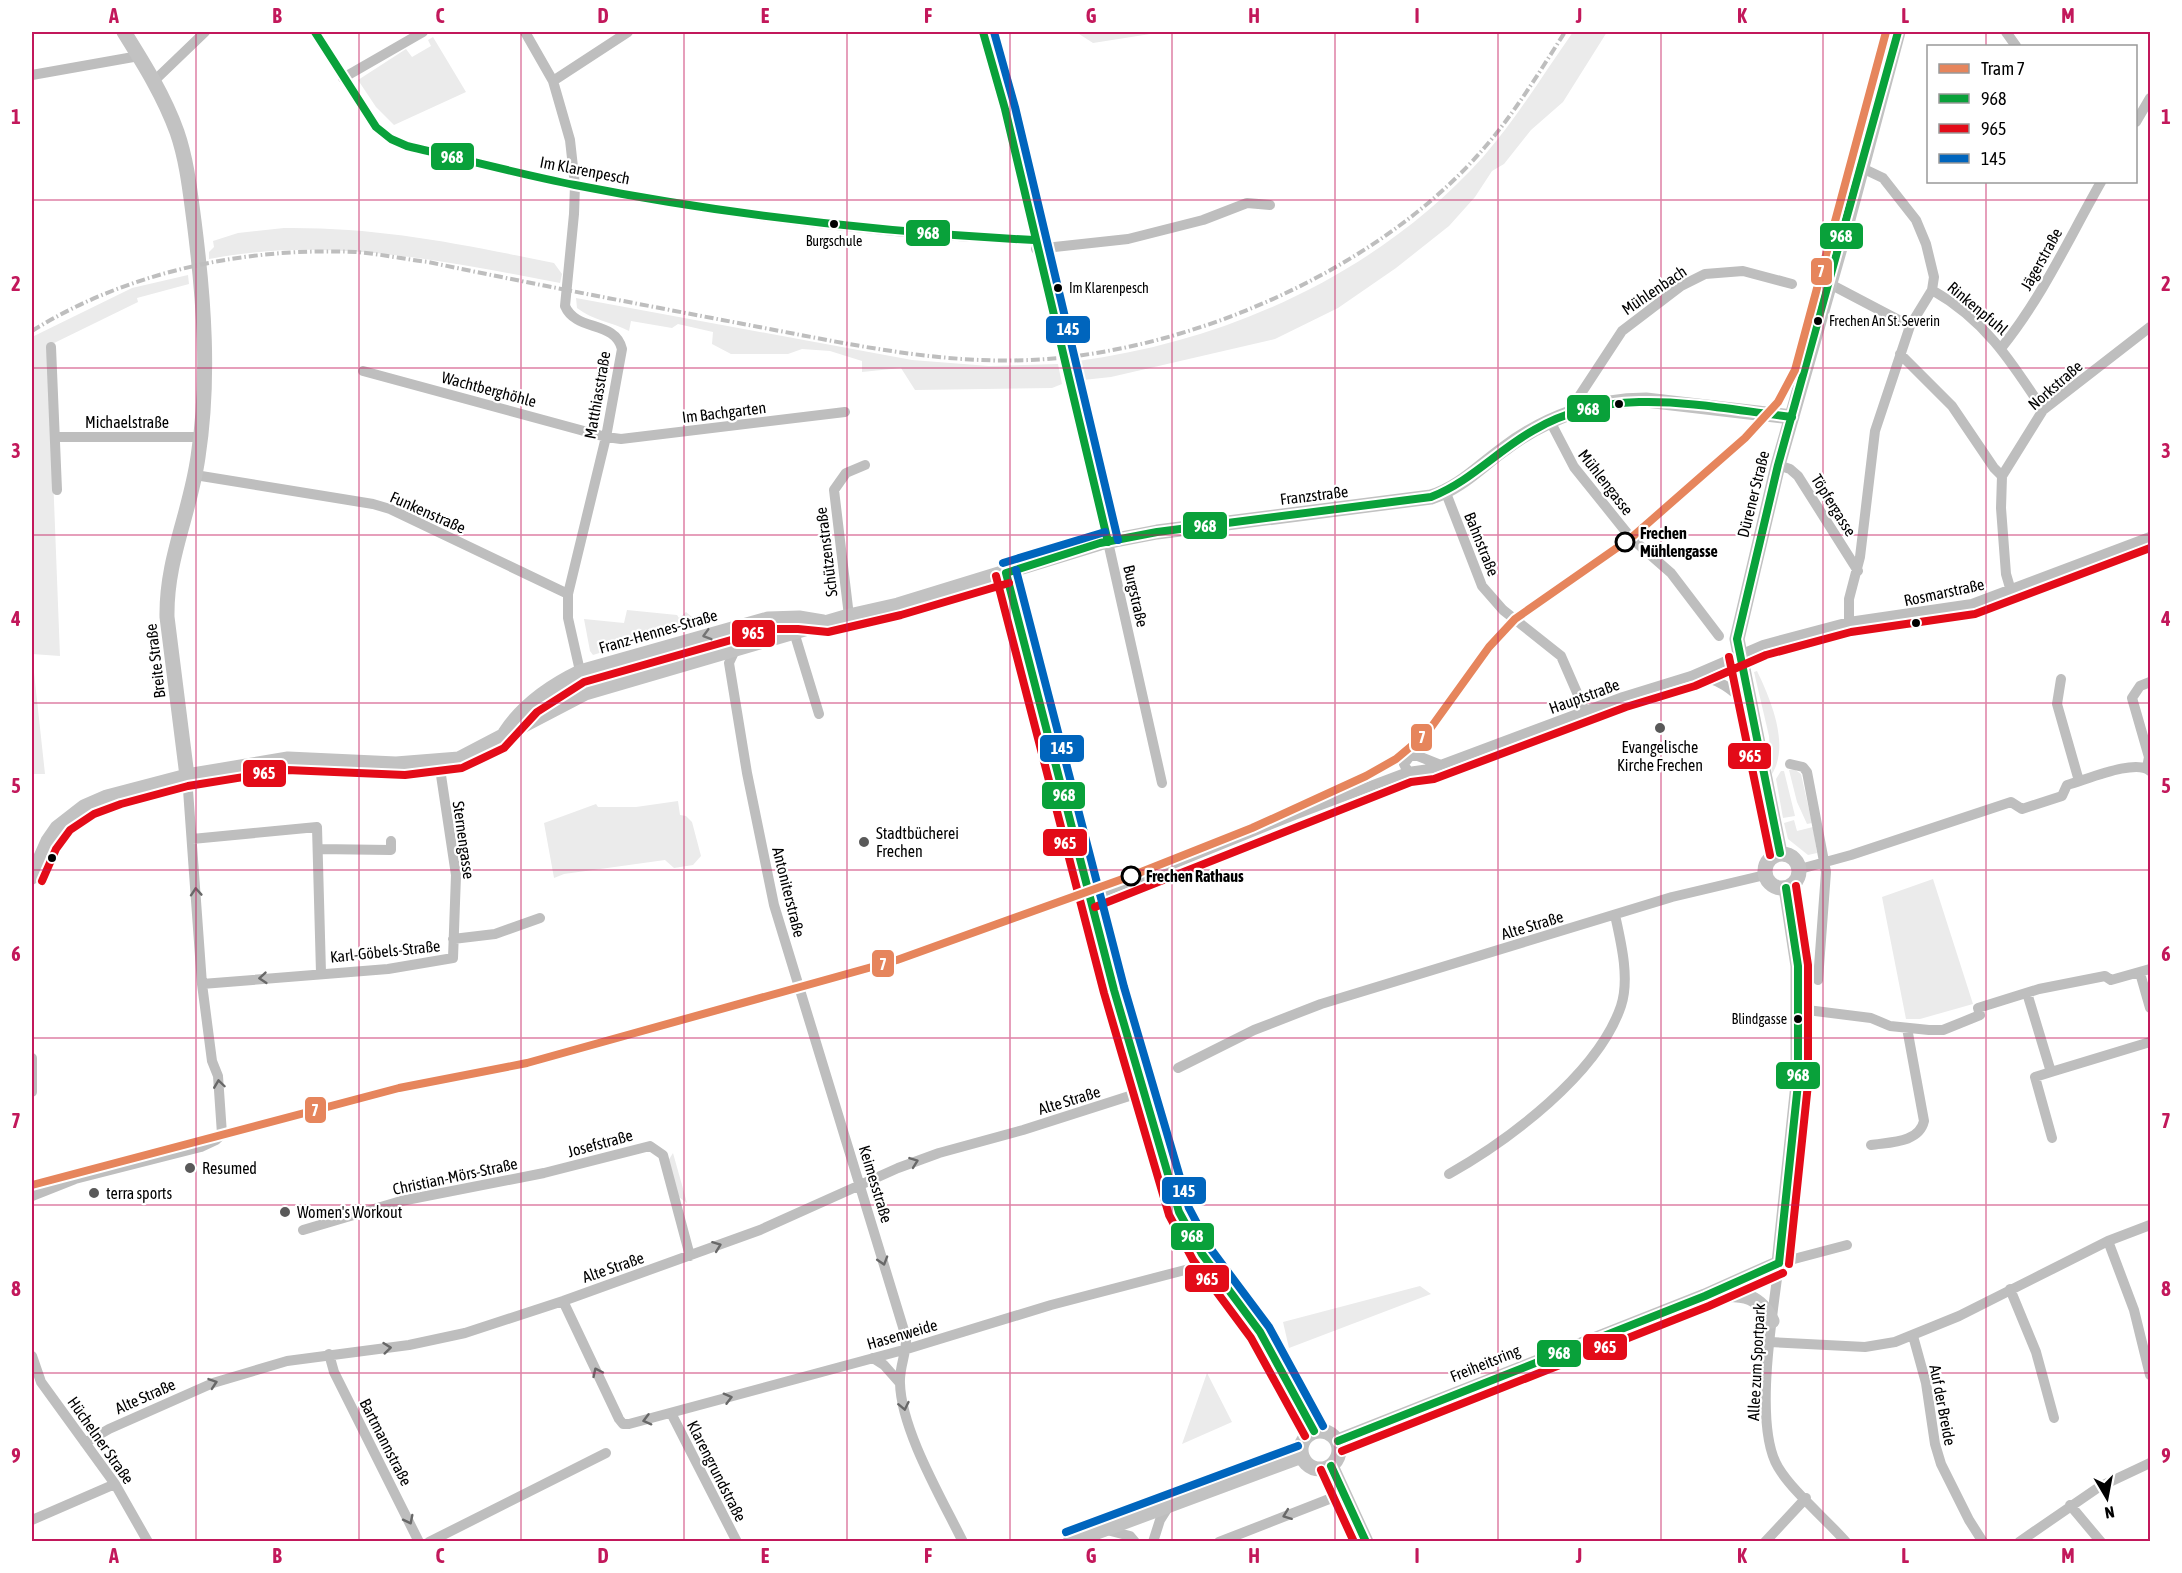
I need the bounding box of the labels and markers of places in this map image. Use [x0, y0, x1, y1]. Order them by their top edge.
marker: Burgschule [828, 218, 840, 230]
place label: Burgschule [806, 233, 862, 249]
place label: Im Klarenpesch [1069, 280, 1149, 296]
marker: Im Klarenpesch [1052, 282, 1064, 294]
place label: Frechen An St. Severin [1829, 313, 1940, 329]
marker: Frechen An St. Severin [1812, 315, 1824, 327]
unlabelled marker [1613, 398, 1625, 410]
place label: Frechen Mühlengasse [1640, 524, 1718, 560]
marker: Frechen Mühlengasse [1615, 532, 1635, 552]
unlabelled marker [1910, 617, 1922, 629]
marker: Evangelische Kirche Frechen [1653, 721, 1667, 735]
place label: Evangelische Kirche Frechen [1617, 738, 1703, 774]
place label: Stadtbücherei Frechen [876, 824, 959, 860]
marker: Stadtbücherei Frechen [857, 835, 871, 849]
unlabelled marker [46, 852, 58, 864]
marker: Frechen Rathaus [1121, 866, 1141, 886]
place label: Frechen Rathaus [1146, 867, 1244, 885]
place label: Blindgasse [1732, 1011, 1787, 1027]
marker: Blindgasse [1792, 1013, 1804, 1025]
place label: Resumed [202, 1159, 257, 1177]
marker: Resumed [183, 1161, 197, 1175]
place label: terra sports [106, 1184, 172, 1203]
marker: terra sports [87, 1186, 101, 1200]
place label: Women's Workout [297, 1203, 403, 1221]
marker: Women's Workout [278, 1205, 292, 1219]

